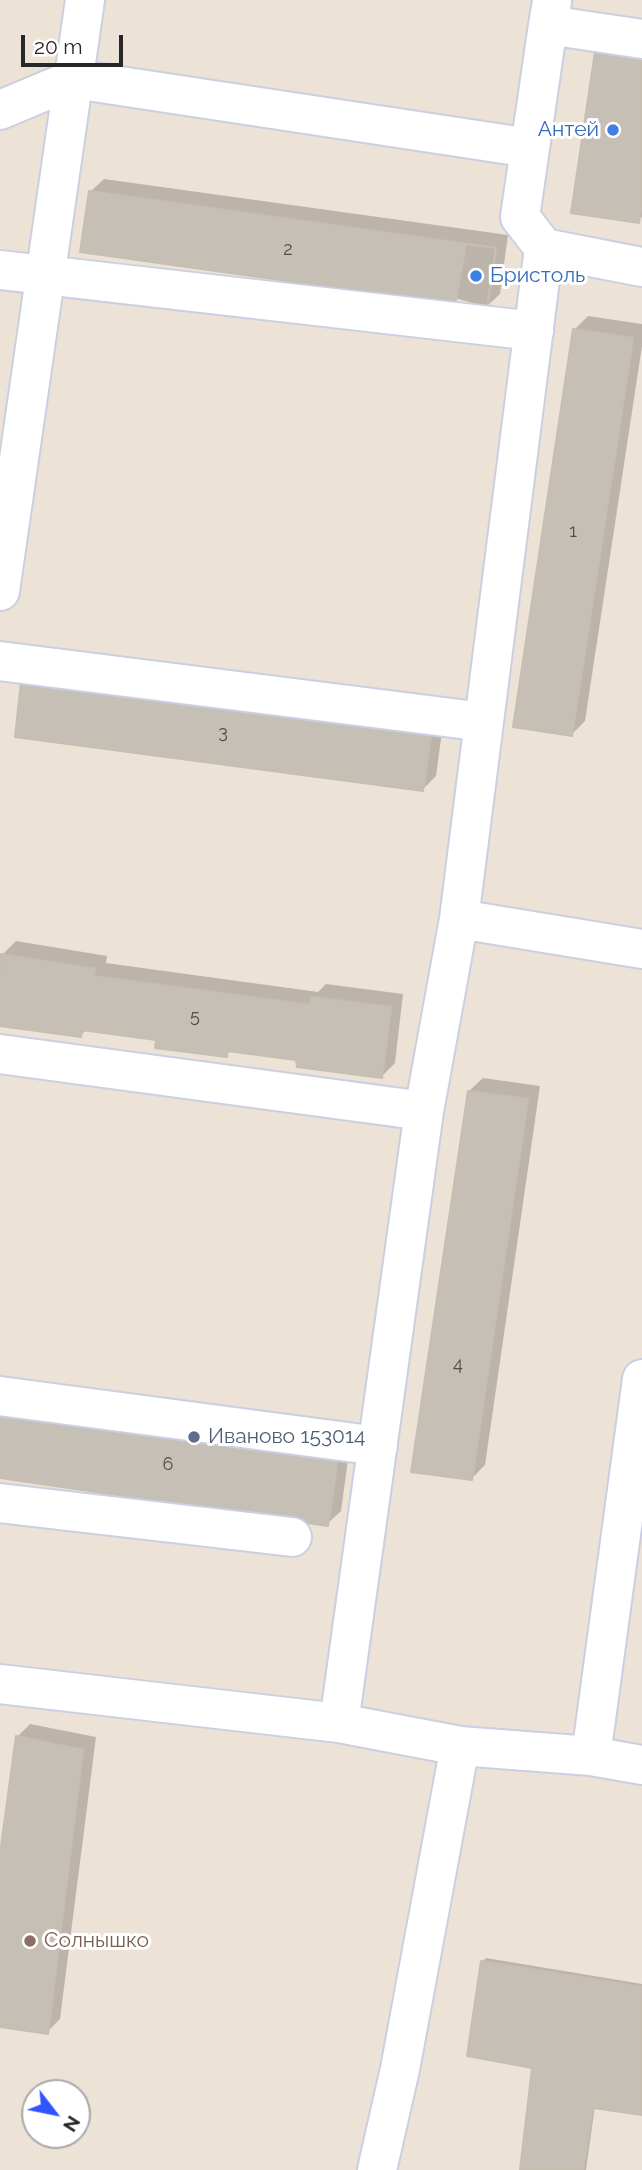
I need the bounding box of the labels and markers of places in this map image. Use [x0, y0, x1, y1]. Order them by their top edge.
place label: Антей [538, 117, 599, 143]
marker: Антей [605, 122, 621, 138]
place label: Бристоль [490, 263, 585, 289]
marker: Бристоль [468, 268, 484, 284]
place label: Иваново 153014 [208, 1424, 365, 1450]
marker: Иваново 153014 [186, 1429, 202, 1445]
place label: Солнышко [44, 1928, 149, 1954]
marker: Солнышко [22, 1933, 38, 1949]

